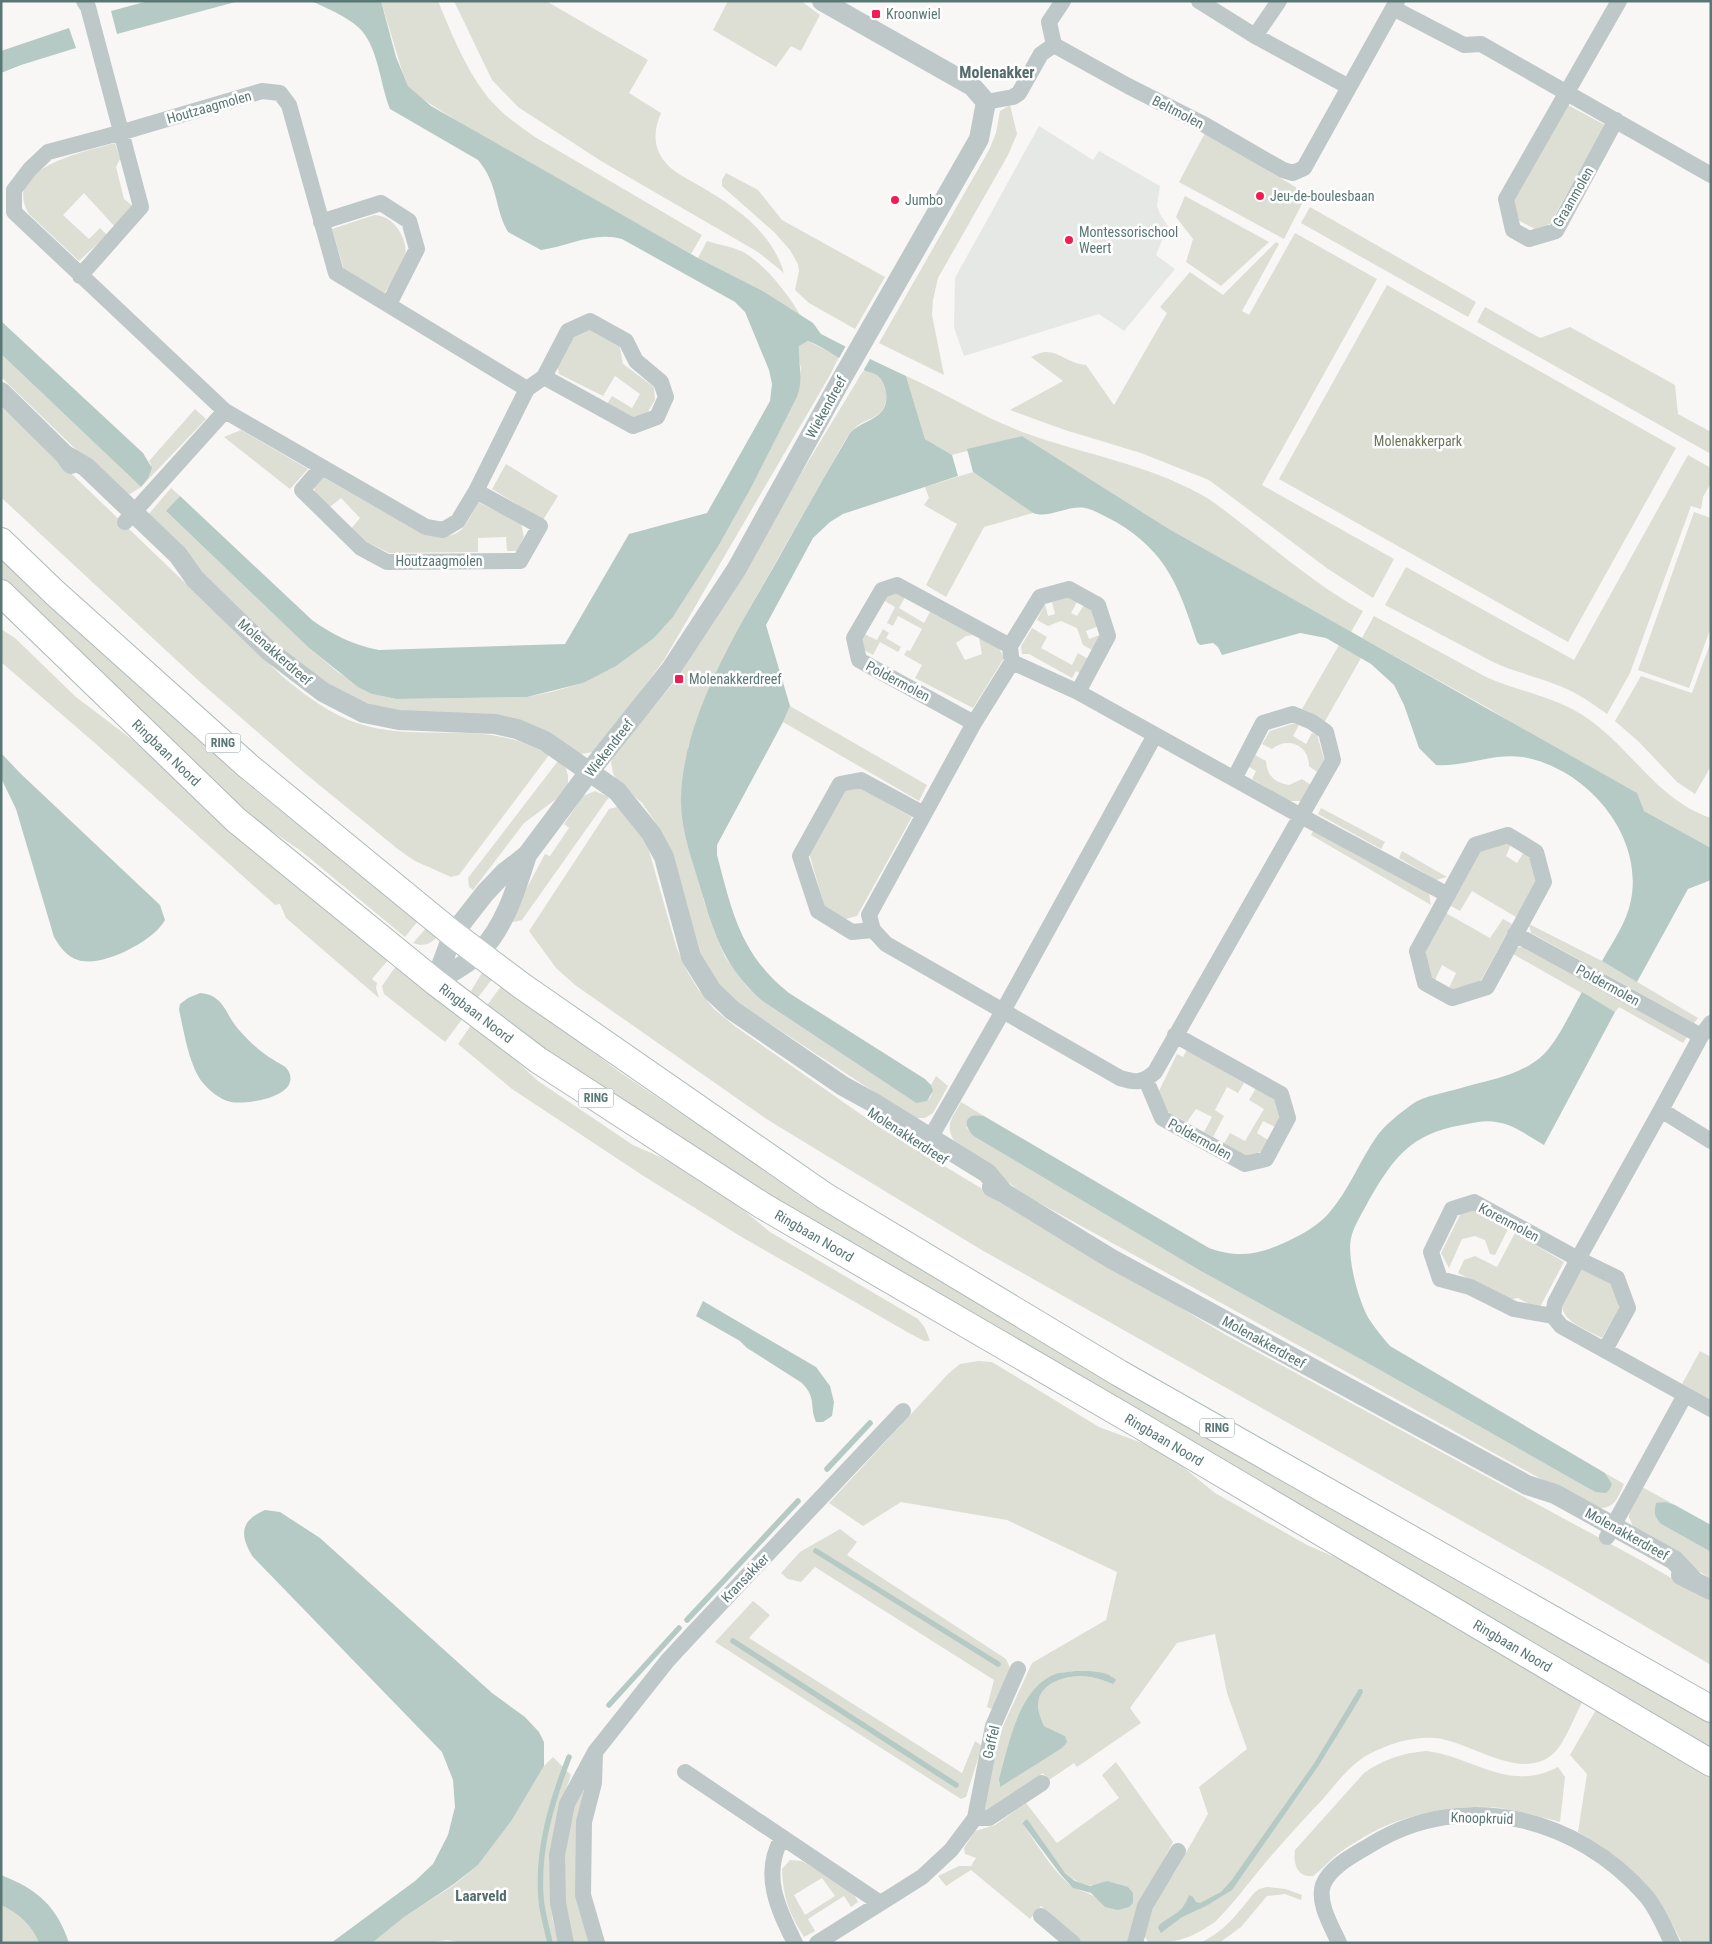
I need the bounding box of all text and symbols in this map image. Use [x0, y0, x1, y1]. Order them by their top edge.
place label: Kroonwiel [886, 6, 941, 22]
marker: Kroonwiel [870, 8, 882, 20]
district label: Molenakker [959, 63, 1035, 82]
street label: Houtzaagmolen [165, 87, 253, 127]
street label: Beltmolen [1150, 92, 1206, 132]
street label: Graanmolen [1549, 164, 1597, 230]
place label: Jeu-de-boulesbaan [1270, 188, 1375, 204]
marker: Jeu-de-boulesbaan [1254, 190, 1266, 202]
place label: Jumbo [905, 192, 943, 208]
marker: Jumbo [889, 194, 901, 206]
place label: Montessorischool Weert [1079, 224, 1178, 256]
marker: Montessorischool Weert [1063, 234, 1075, 246]
street label: Wiekendreef [802, 373, 850, 441]
park label: Molenakkerpark [1374, 433, 1463, 449]
street label: Houtzaagmolen [395, 553, 483, 569]
street label: Molenakkerdreef [235, 616, 316, 689]
street label: Poldermolen [863, 658, 933, 704]
place label: Molenakkerdreef [689, 671, 782, 687]
marker: Molenakkerdreef [673, 673, 685, 685]
street label: Ringbaan Noord [129, 716, 204, 789]
street label: Wiekendreef [582, 716, 637, 780]
road number: RING [206, 734, 240, 752]
street label: Poldermolen [1574, 961, 1642, 1009]
street label: Ringbaan Noord [436, 980, 516, 1046]
road number: RING [578, 1088, 614, 1108]
street label: Molenakkerdreef [865, 1104, 952, 1168]
street label: Poldermolen [1166, 1115, 1234, 1163]
street label: Korenmolen [1476, 1199, 1542, 1245]
street label: Ringbaan Noord [772, 1207, 856, 1265]
street label: Molenakkerdreef [1220, 1313, 1309, 1372]
street label: Ringbaan Noord [1122, 1410, 1206, 1469]
road number: RING [1200, 1419, 1234, 1438]
street label: Molenakkerdreef [1583, 1505, 1672, 1564]
street label: Kransakker [718, 1550, 772, 1606]
street label: Ringbaan Noord [1471, 1616, 1555, 1675]
street label: Gaffel [979, 1724, 1003, 1760]
street label: Knoopkruid [1450, 1809, 1514, 1827]
district label: Laarveld [455, 1887, 507, 1905]

